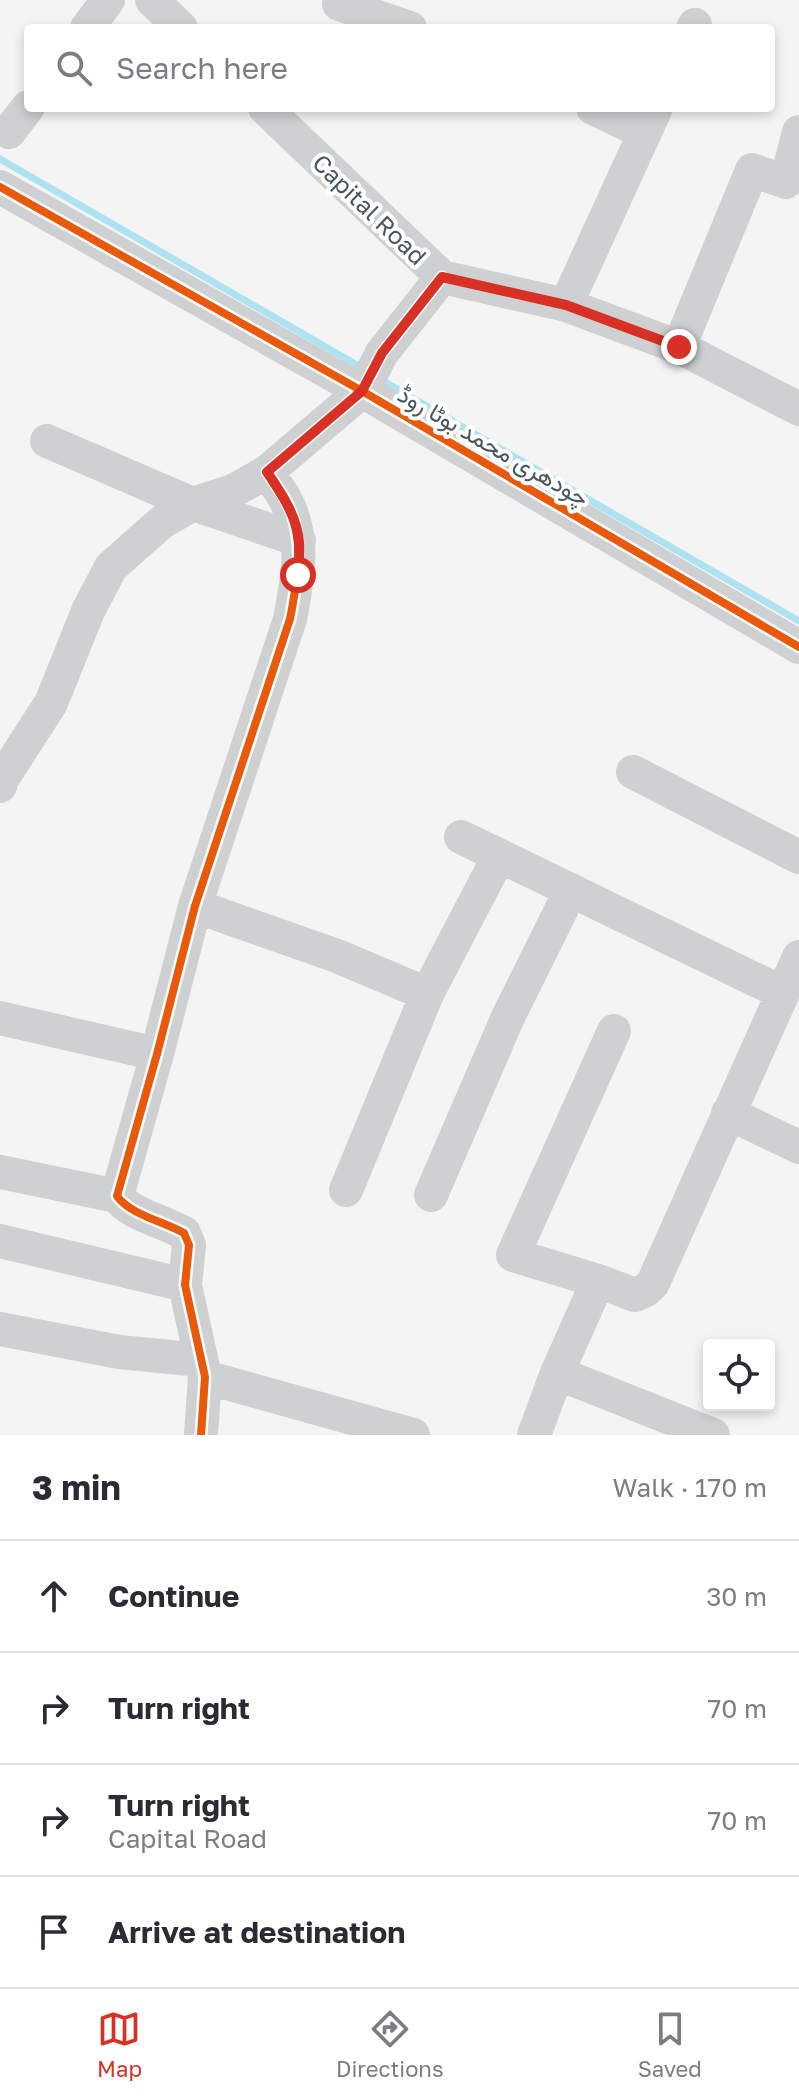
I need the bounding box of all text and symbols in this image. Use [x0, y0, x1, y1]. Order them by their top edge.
search box [24, 24, 775, 112]
icon: search [52, 46, 96, 90]
text: Search here [116, 50, 288, 86]
street label: Capital Road [307, 148, 433, 270]
route end [661, 329, 697, 365]
street label: چودھری محمد بوٹا روڈ [392, 378, 595, 514]
route start [280, 557, 316, 593]
map controls [703, 1339, 775, 1411]
button: locate [703, 1339, 775, 1411]
text: 3 min [32, 1467, 121, 1507]
text: Walk · 170 m [613, 1472, 767, 1503]
icon: ahead [32, 1574, 76, 1618]
text: Continue [108, 1578, 239, 1614]
text: 30 m [706, 1581, 767, 1612]
icon: right [32, 1686, 76, 1730]
text: Turn right [108, 1690, 250, 1726]
text: 70 m [708, 1693, 767, 1724]
text: Turn right [108, 1787, 250, 1823]
icon: right [32, 1798, 76, 1842]
text: 70 m [708, 1805, 767, 1836]
text: Capital Road [108, 1823, 267, 1854]
icon: arrive [32, 1910, 76, 1954]
text: Arrive at destination [108, 1914, 405, 1950]
tab: Map [97, 2007, 142, 2082]
tab: Directions [336, 2007, 444, 2082]
tab: Saved [638, 2007, 702, 2082]

